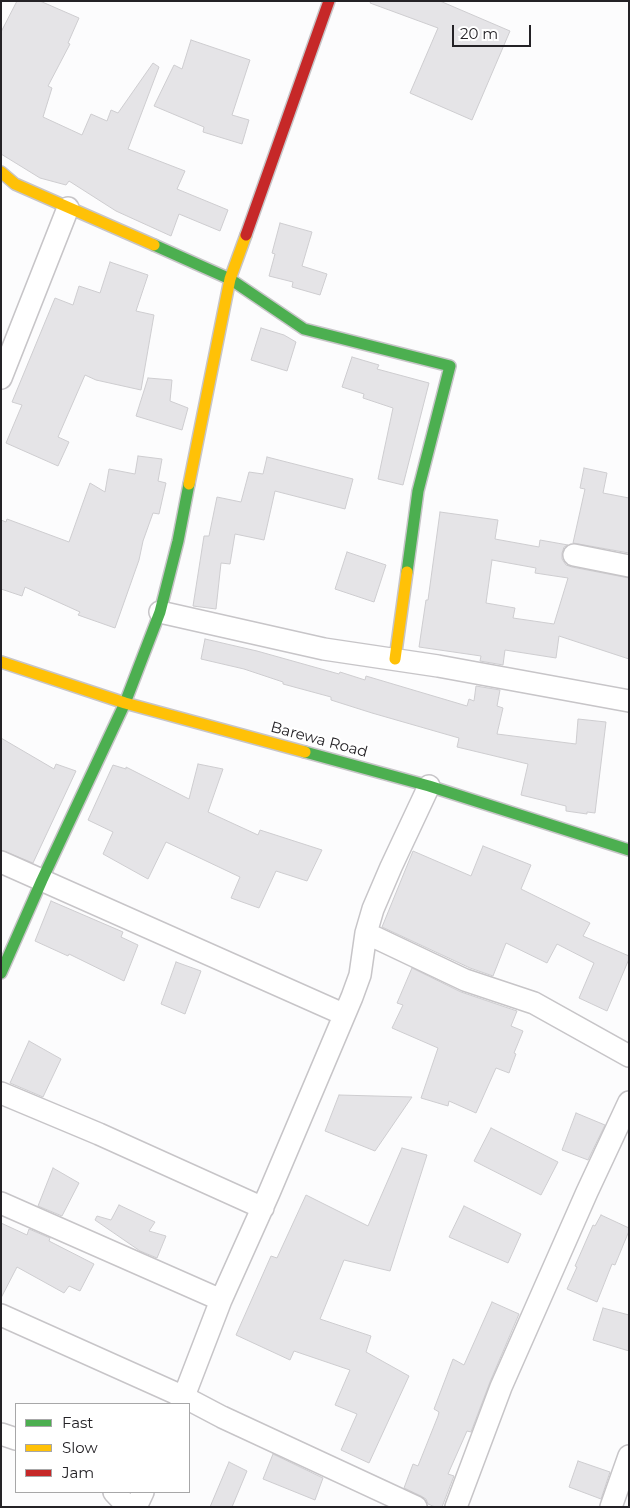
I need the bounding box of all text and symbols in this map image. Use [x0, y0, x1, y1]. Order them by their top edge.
scale bar [455, 15, 534, 47]
text: 20 m [460, 24, 498, 43]
street label: Barewa Road [268, 718, 370, 762]
legend [15, 1403, 190, 1493]
text: Fast [62, 1413, 93, 1432]
text: Slow [62, 1438, 98, 1457]
text: Jam [62, 1463, 94, 1482]

